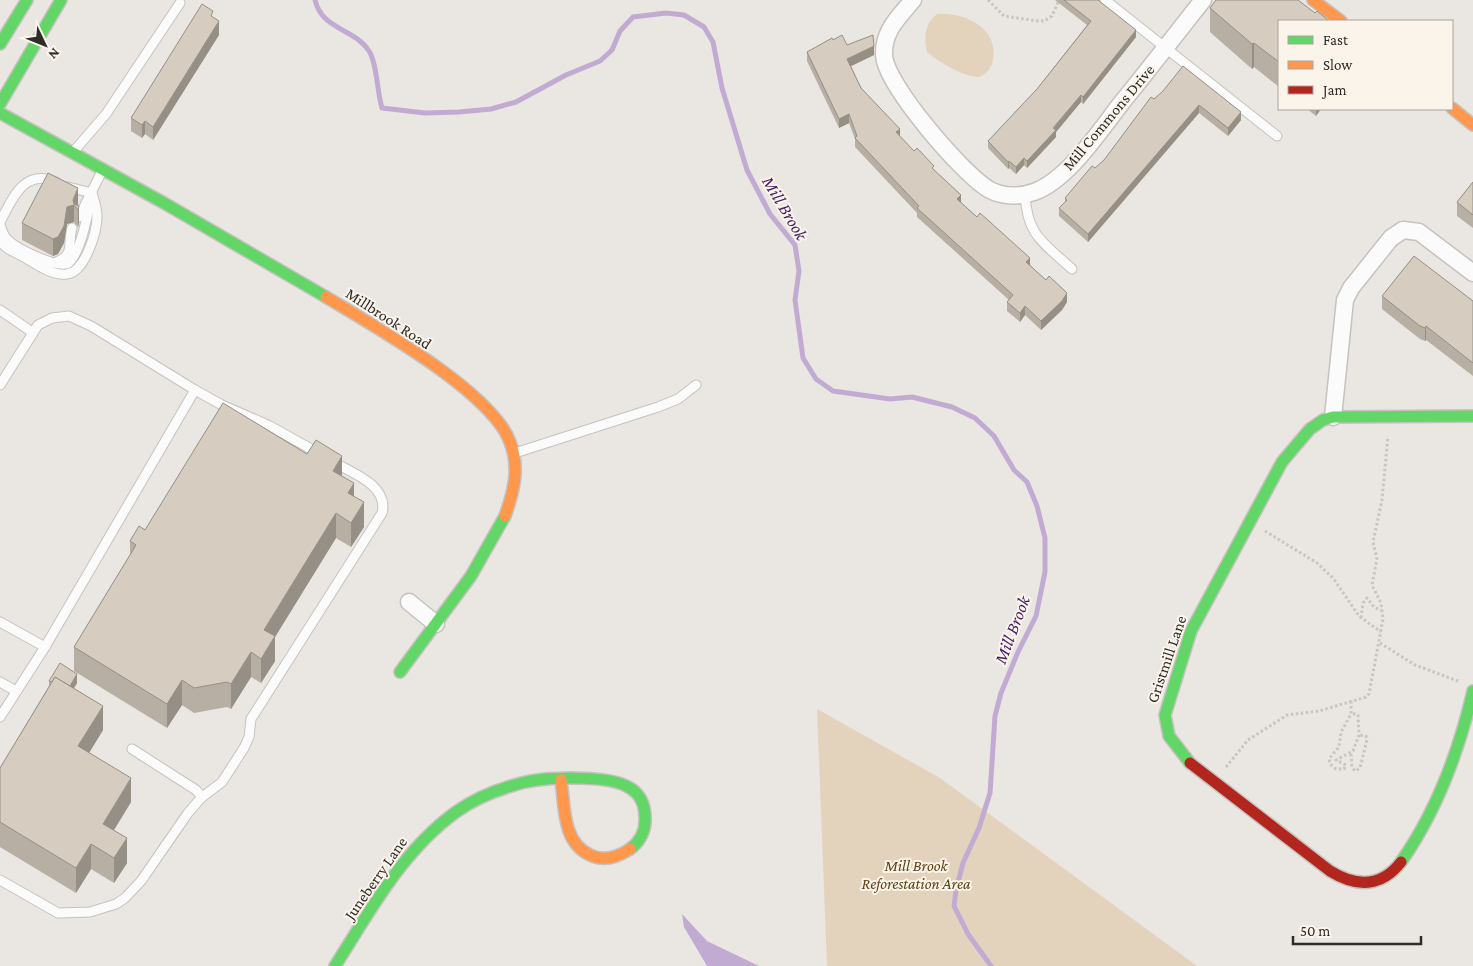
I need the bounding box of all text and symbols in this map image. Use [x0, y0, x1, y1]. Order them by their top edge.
north arrow [20, 20, 70, 70]
legend [1278, 20, 1453, 110]
text: Fast [1323, 32, 1349, 48]
text: N [45, 45, 64, 63]
text: Slow [1323, 57, 1353, 73]
street label: Mill Commons Drive [1059, 61, 1157, 174]
text: Jam [1321, 82, 1346, 99]
water label: Mill Brook [758, 172, 812, 245]
street label: Millbrook Road [343, 284, 435, 353]
water label: Mill Brook [990, 592, 1034, 668]
street label: Gristmill Lane [1144, 613, 1189, 705]
street label: Juneberry Lane [340, 834, 411, 925]
park label: Mill Brook Reforestation Area [862, 857, 971, 893]
scale bar [1293, 914, 1420, 946]
text: 50 m [1300, 923, 1330, 939]

